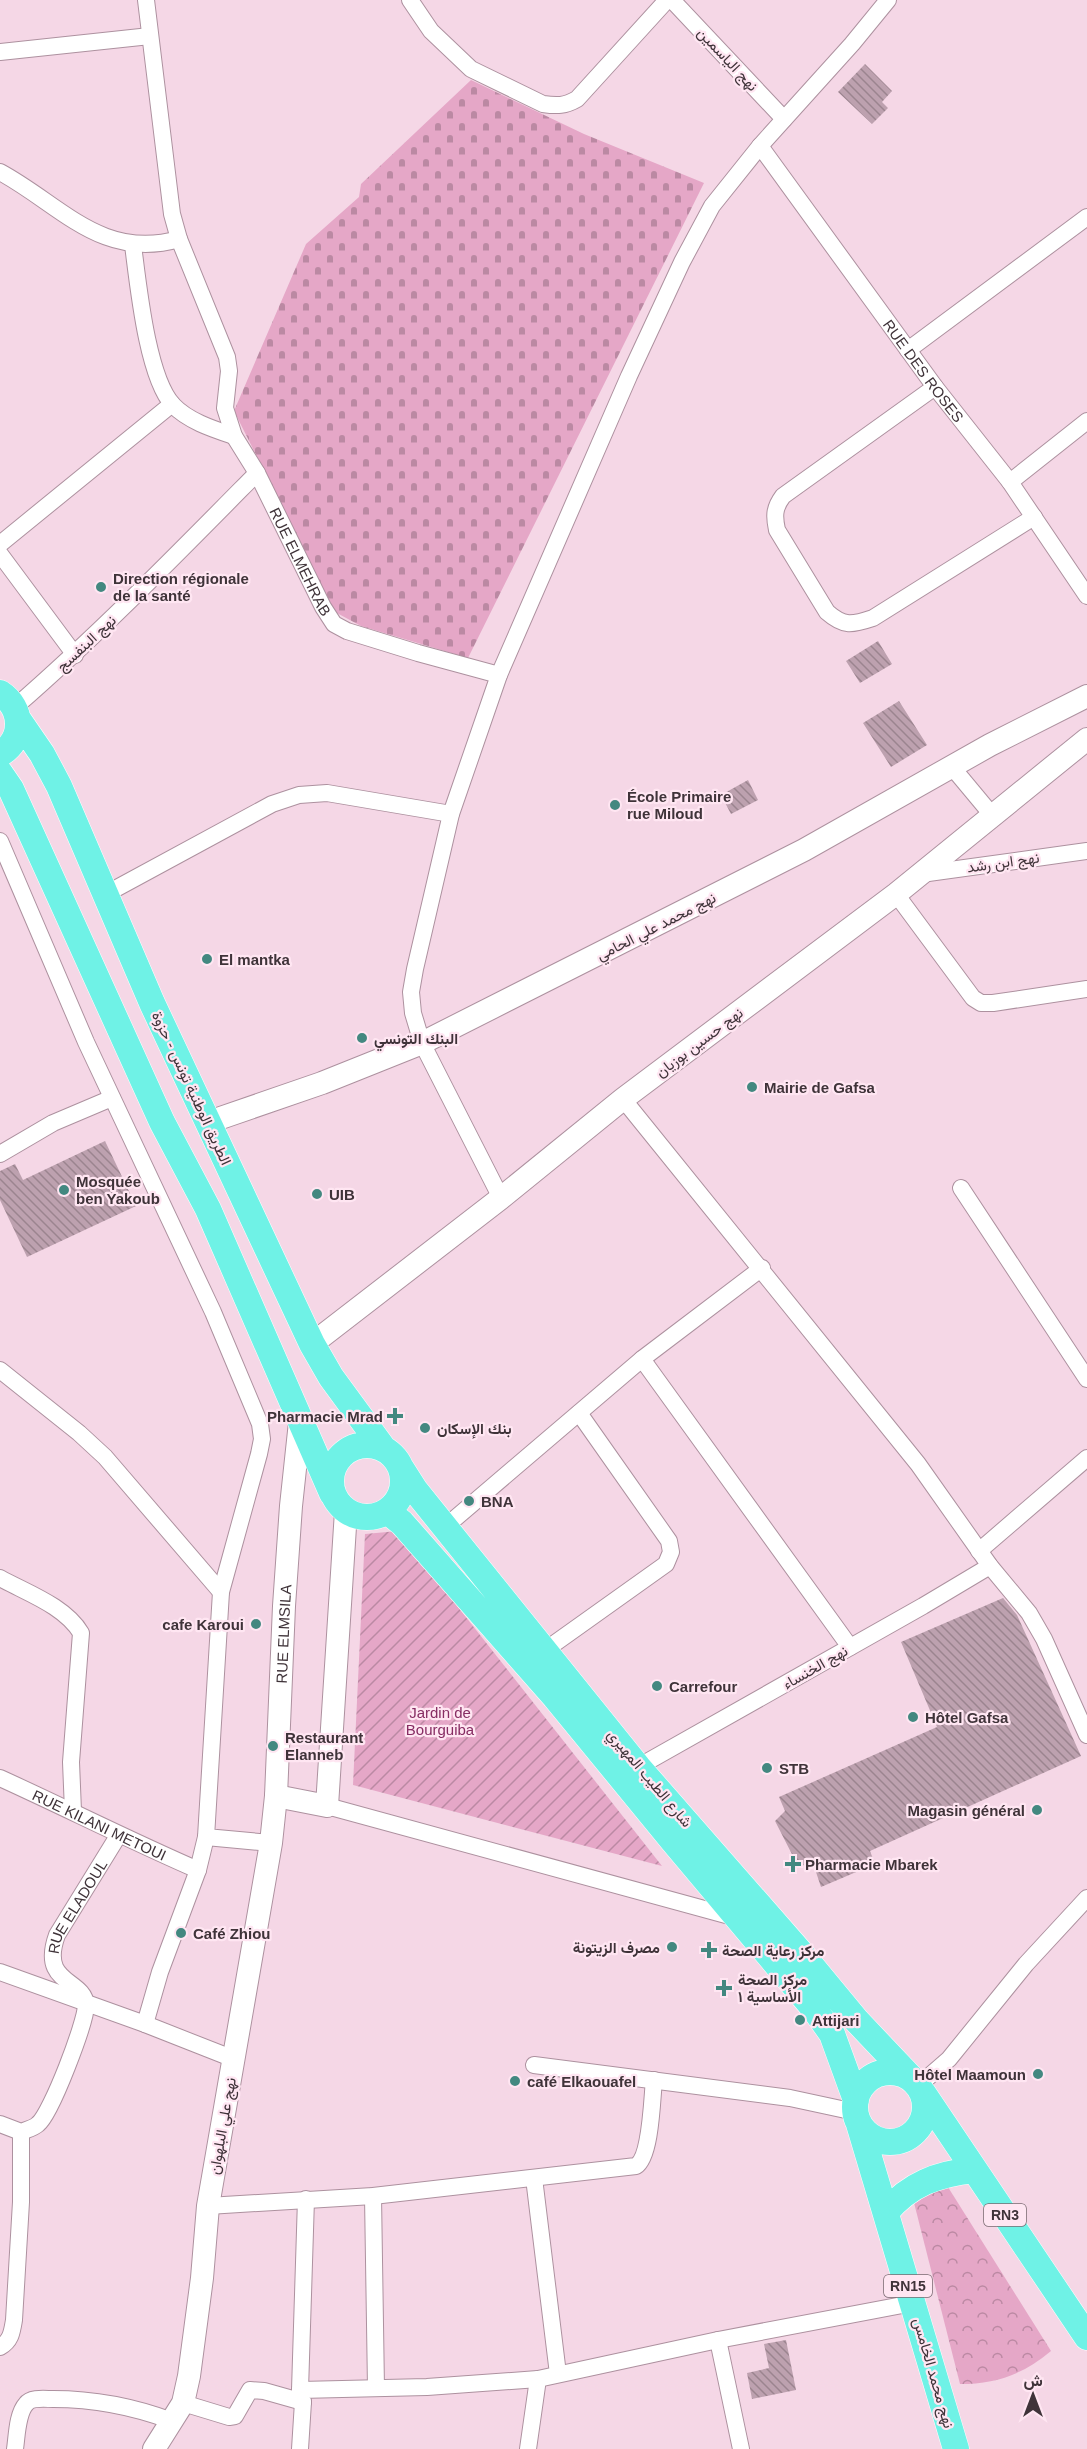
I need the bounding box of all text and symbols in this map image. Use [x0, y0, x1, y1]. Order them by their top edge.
street label: نهج الياسمين [692, 24, 762, 96]
street label: RUE DES ROSES [880, 316, 968, 425]
street label: RUE ELMEHRAB [267, 505, 335, 619]
place label: Direction régionale de la santé [113, 570, 249, 604]
marker: Direction régionale de la santé [94, 580, 108, 594]
street label: نهج البنفسج [53, 611, 121, 677]
place label: École Primaire rue Miloud [627, 788, 731, 822]
marker: École Primaire rue Miloud [608, 798, 622, 812]
street label: نهج ابن رشد [966, 849, 1041, 878]
street label: نهج محمد علي الحامي [593, 889, 721, 968]
place label: El mantka [219, 951, 291, 968]
marker: El mantka [200, 952, 214, 966]
street label: نهج حسين بوزيان [652, 1004, 748, 1083]
street label: الطريق الوطنية تونس - حزوة [147, 1008, 235, 1168]
place label: البنك التونسي [374, 1030, 458, 1052]
marker: البنك التونسي [355, 1031, 369, 1045]
place label: Mairie de Gafsa [764, 1079, 876, 1096]
marker: Mairie de Gafsa [745, 1080, 759, 1094]
place label: Mosquée ben Yakoub [76, 1173, 160, 1207]
marker: Mosquée ben Yakoub [57, 1183, 71, 1197]
place label: UIB [329, 1186, 355, 1203]
marker: UIB [310, 1187, 324, 1201]
place label: Pharmacie Mrad [267, 1408, 383, 1425]
marker: Pharmacie Mrad [388, 1409, 402, 1423]
place label: بنك الإسكان [437, 1420, 512, 1439]
marker: بنك الإسكان [418, 1421, 432, 1435]
place label: BNA [481, 1493, 514, 1510]
marker: BNA [462, 1494, 476, 1508]
street label: RUE ELMSILA [272, 1584, 294, 1684]
place label: cafe Karoui [162, 1616, 244, 1633]
marker: cafe Karoui [249, 1617, 263, 1631]
street label: نهج الخنساء [780, 1642, 852, 1695]
place label: Carrefour [669, 1678, 738, 1695]
marker: Carrefour [650, 1679, 664, 1693]
park label: Jardin de Bourguiba [406, 1704, 475, 1738]
place label: Hôtel Gafsa [925, 1709, 1009, 1726]
marker: Hôtel Gafsa [906, 1710, 920, 1724]
street label: شارع الطيب المهيري [600, 1726, 696, 1834]
place label: Restaurant Elanneb [285, 1729, 363, 1763]
marker: Restaurant Elanneb [266, 1739, 280, 1753]
place label: STB [779, 1760, 809, 1777]
marker: STB [760, 1761, 774, 1775]
street label: RUE KILANI METOUI [30, 1786, 169, 1863]
place label: Magasin général [907, 1802, 1025, 1819]
marker: Magasin général [1030, 1803, 1044, 1817]
street label: RUE ELADOUL [44, 1856, 110, 1955]
place label: Pharmacie Mbarek [805, 1856, 938, 1873]
marker: Pharmacie Mbarek [786, 1857, 800, 1871]
place label: Café Zhiou [193, 1925, 271, 1942]
marker: Café Zhiou [174, 1926, 188, 1940]
place label: مصرف الزيتونة [573, 1939, 660, 1957]
marker: مصرف الزيتونة [665, 1940, 679, 1954]
marker: مركز رعاية الصحة [700, 1941, 718, 1959]
place label: مركز رعاية الصحة [722, 1942, 824, 1960]
place label: مركز الصحة الأساسية ١ [738, 1971, 807, 2006]
marker: مركز الصحة الأساسية ١ [715, 1979, 733, 1997]
place label: Attijari [812, 2012, 860, 2029]
marker: Attijari [793, 2013, 807, 2027]
place label: Hôtel Maamoun [914, 2066, 1026, 2083]
marker: Hôtel Maamoun [1031, 2067, 1045, 2081]
place label: café Elkaouafel [527, 2073, 636, 2090]
marker: café Elkaouafel [508, 2074, 522, 2088]
street label: نهج علي البلهوان [205, 2076, 244, 2177]
road number: RN3 [984, 2204, 1026, 2226]
road number: RN15 [884, 2275, 932, 2297]
street label: نهج محمد الخامس [907, 2316, 958, 2431]
north arrow [1003, 2365, 1063, 2425]
text: ش [1023, 2372, 1043, 2390]

